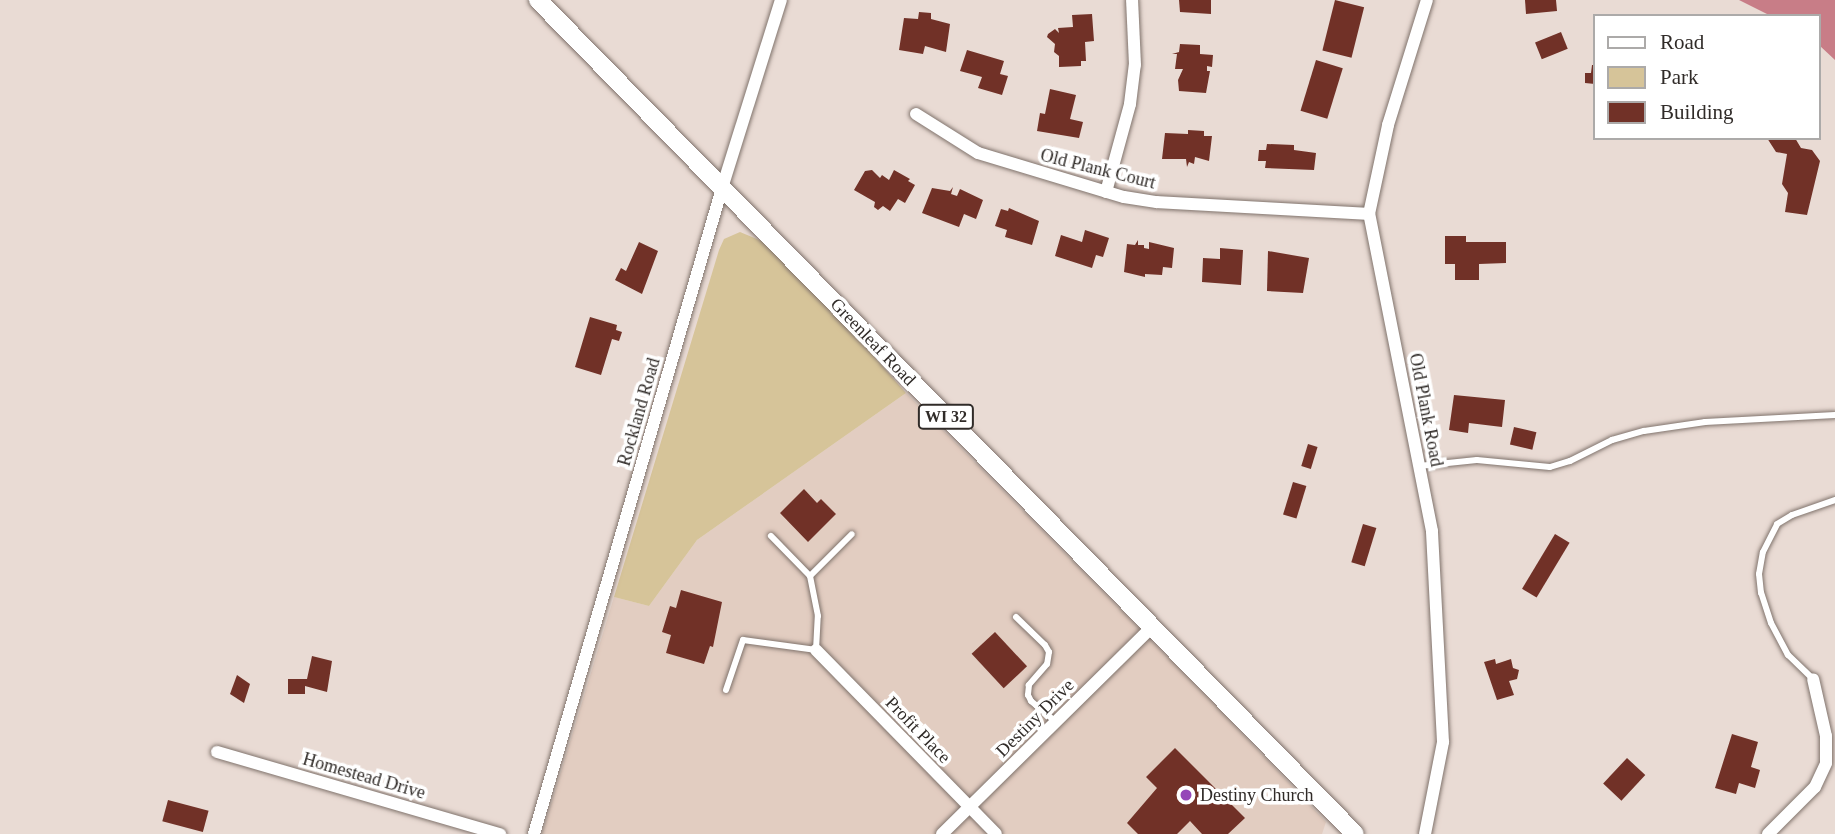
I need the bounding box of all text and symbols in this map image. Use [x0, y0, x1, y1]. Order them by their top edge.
legend [1594, 14, 1821, 140]
text: Road [1660, 30, 1704, 54]
text: Park [1660, 65, 1699, 89]
text: Building [1660, 100, 1734, 124]
street label: Old Plank Court [1038, 144, 1158, 194]
street label: Greenleaf Road [826, 294, 920, 390]
street label: Old Plank Road [1404, 351, 1448, 469]
street label: Rockland Road [613, 355, 665, 469]
road number: WI 32 [916, 404, 976, 430]
street label: Destiny Drive [991, 674, 1079, 762]
street label: Profit Place [881, 692, 955, 768]
street label: Homestead Drive [300, 748, 428, 804]
place label: Destiny Church [1200, 784, 1313, 806]
marker: Destiny Church [1178, 787, 1194, 803]

